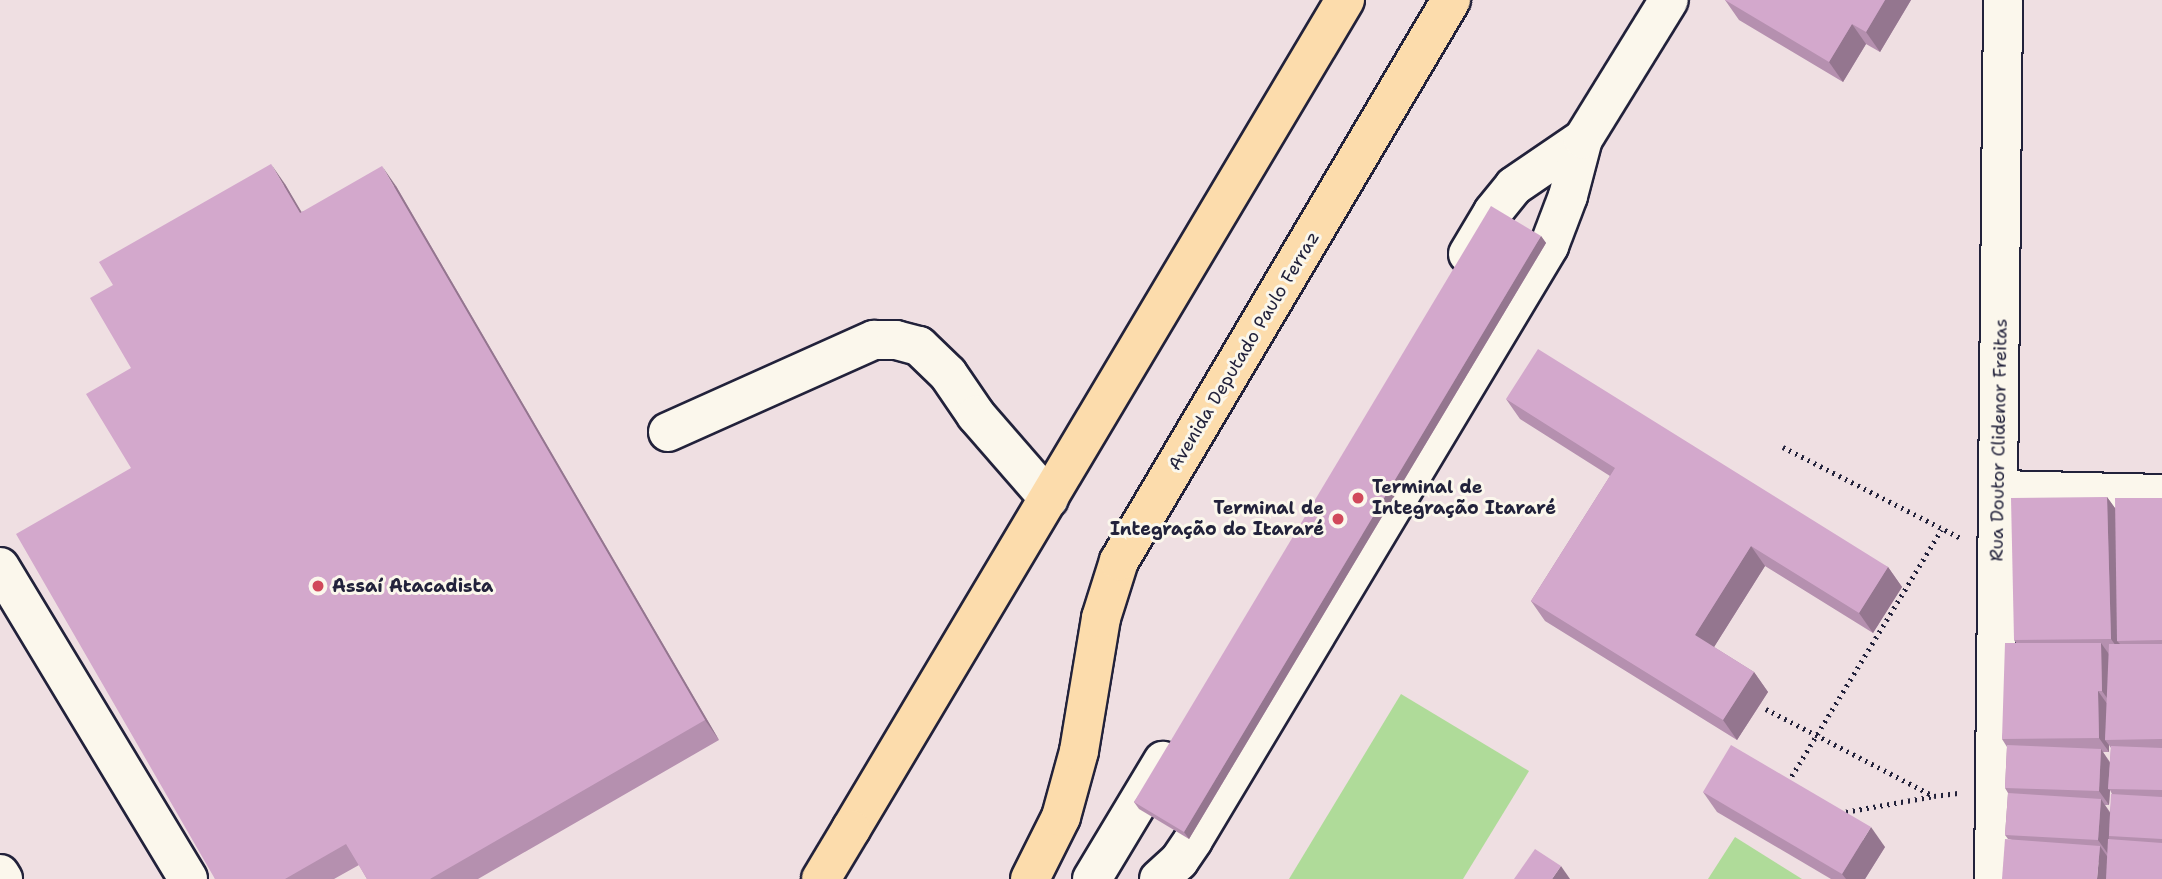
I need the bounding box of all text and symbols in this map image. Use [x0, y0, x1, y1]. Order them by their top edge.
street label: Avenida Deputado Paulo Ferraz [1164, 228, 1324, 474]
street label: Rua Doutor Clidenor Freitas [1986, 318, 2012, 562]
place label: Terminal de Integração Itararé [1372, 477, 1556, 520]
marker: Terminal de Integração Itararé [1350, 490, 1366, 506]
place label: Terminal de Integração do Itararé [1110, 498, 1324, 540]
marker: Terminal de Integração do Itararé [1330, 511, 1346, 527]
place label: Assaí Atacadista [332, 575, 493, 597]
marker: Assaí Atacadista [310, 578, 326, 594]

